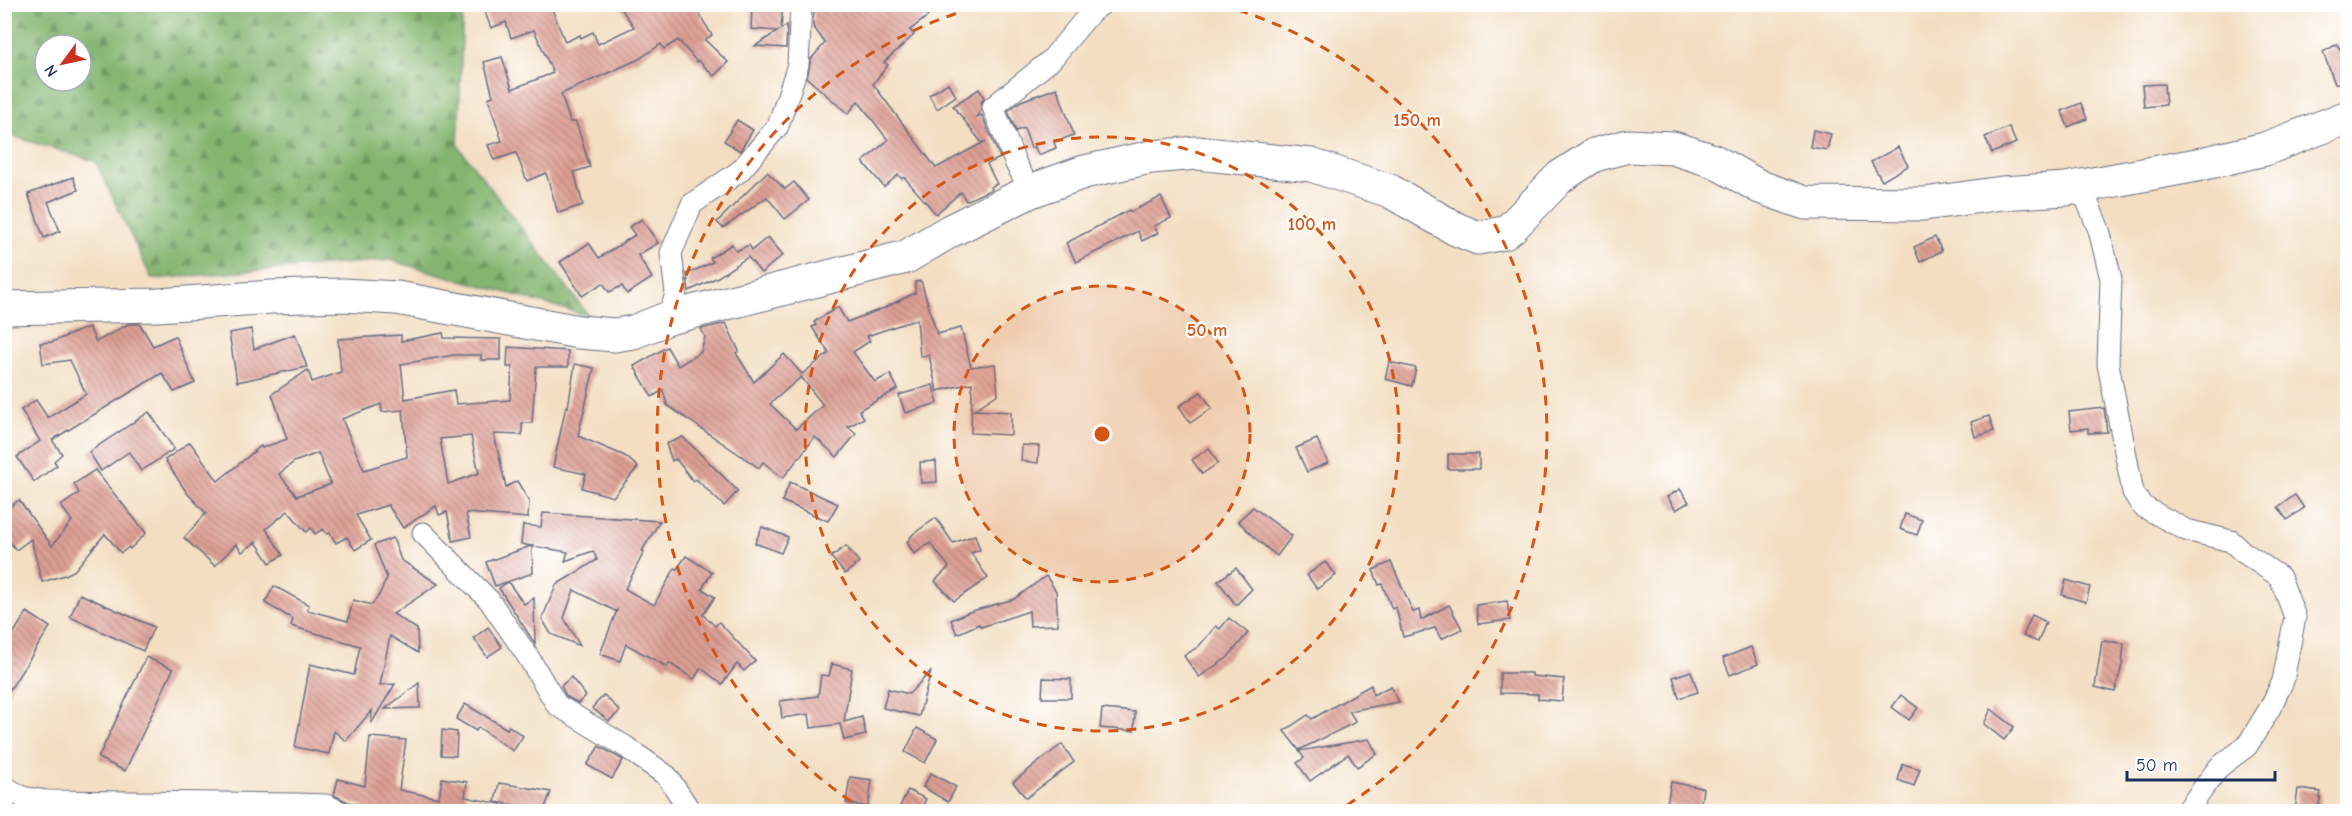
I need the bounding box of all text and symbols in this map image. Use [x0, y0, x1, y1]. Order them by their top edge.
north arrow [33, 33, 93, 93]
text: N [41, 61, 62, 80]
text: 150 m [1393, 110, 1441, 131]
text: 100 m [1288, 214, 1336, 235]
text: 50 m [1187, 320, 1227, 341]
centre of rings [1092, 424, 1112, 444]
scale bar [2127, 744, 2276, 782]
text: 50 m [2136, 755, 2178, 776]

